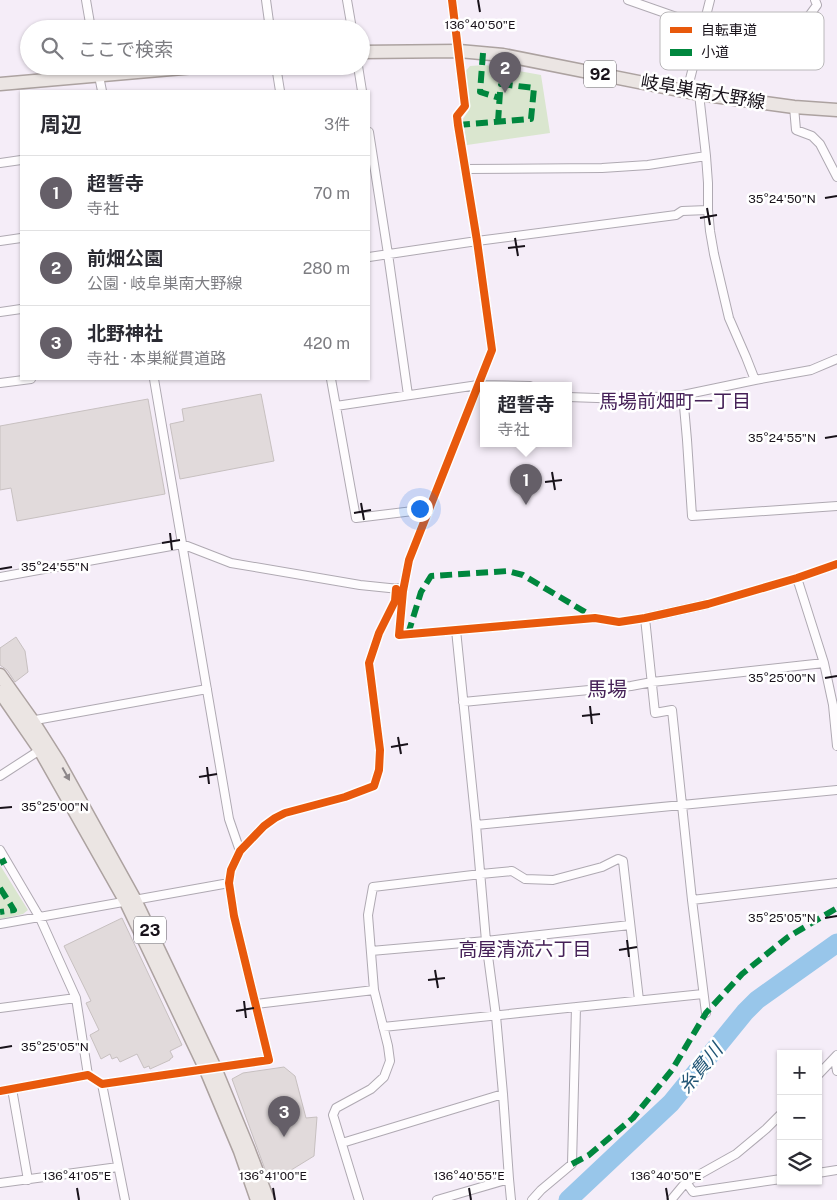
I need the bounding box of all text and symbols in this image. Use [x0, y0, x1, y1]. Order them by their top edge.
legend [660, 12, 824, 70]
text: 136°40'50"E [445, 18, 515, 32]
search box [20, 20, 370, 75]
text: 自転車道 [701, 22, 757, 38]
icon: search [38, 34, 66, 62]
text: ここで検索 [78, 38, 173, 60]
text: 小道 [701, 44, 729, 60]
pin: 2 [489, 52, 521, 93]
road number: 92 [584, 61, 616, 88]
street label: 岐阜巣南大野線 [639, 70, 767, 113]
text: 周辺 [40, 112, 82, 137]
text: 3件 [324, 115, 350, 134]
text: 超誓寺 [87, 172, 144, 194]
text: 1 [53, 184, 59, 203]
text: 70 m [313, 184, 350, 203]
text: 35°24'50"N [748, 192, 816, 206]
text: 寺社 [87, 199, 119, 218]
text: 前畑公園 [87, 247, 163, 269]
text: 2 [51, 259, 61, 278]
text: 280 m [303, 259, 350, 278]
text: 公園 · 岐阜巣南大野線 [87, 274, 242, 293]
text: 北野神社 [87, 322, 163, 344]
text: 3 [51, 334, 61, 353]
text: 420 m [303, 334, 350, 353]
text: 寺社 · 本巣縦貫道路 [87, 349, 226, 368]
popup [480, 382, 572, 447]
district label: 馬場前畑町一丁目 [599, 390, 751, 412]
text: 超誓寺 [497, 393, 555, 415]
text: 寺社 [497, 420, 530, 439]
text: 35°24'55"N [748, 431, 816, 445]
pin: 1 [510, 464, 542, 505]
your location [407, 496, 433, 522]
text: 35°24'55"N [21, 560, 89, 574]
text: 35°25'00"N [748, 671, 816, 685]
district label: 馬場 [587, 677, 627, 701]
one-way arrow [61, 768, 70, 781]
text: 35°25'00"N [21, 800, 89, 814]
text: 35°25'05"N [748, 911, 816, 925]
road number: 23 [134, 916, 166, 944]
district label: 高屋清流六丁目 [458, 938, 592, 960]
water label: 糸貫川 [674, 1037, 728, 1097]
text: 35°25'05"N [21, 1040, 89, 1054]
map controls [777, 1050, 822, 1185]
button: + [777, 1050, 822, 1095]
button: − [777, 1095, 822, 1140]
pin: 3 [268, 1096, 300, 1137]
button: layers [777, 1140, 822, 1185]
text: 136°41'05"E [43, 1169, 111, 1183]
text: 136°41'00"E [239, 1169, 307, 1183]
text: 136°40'55"E [433, 1169, 505, 1183]
text: 136°40'50"E [631, 1169, 701, 1183]

